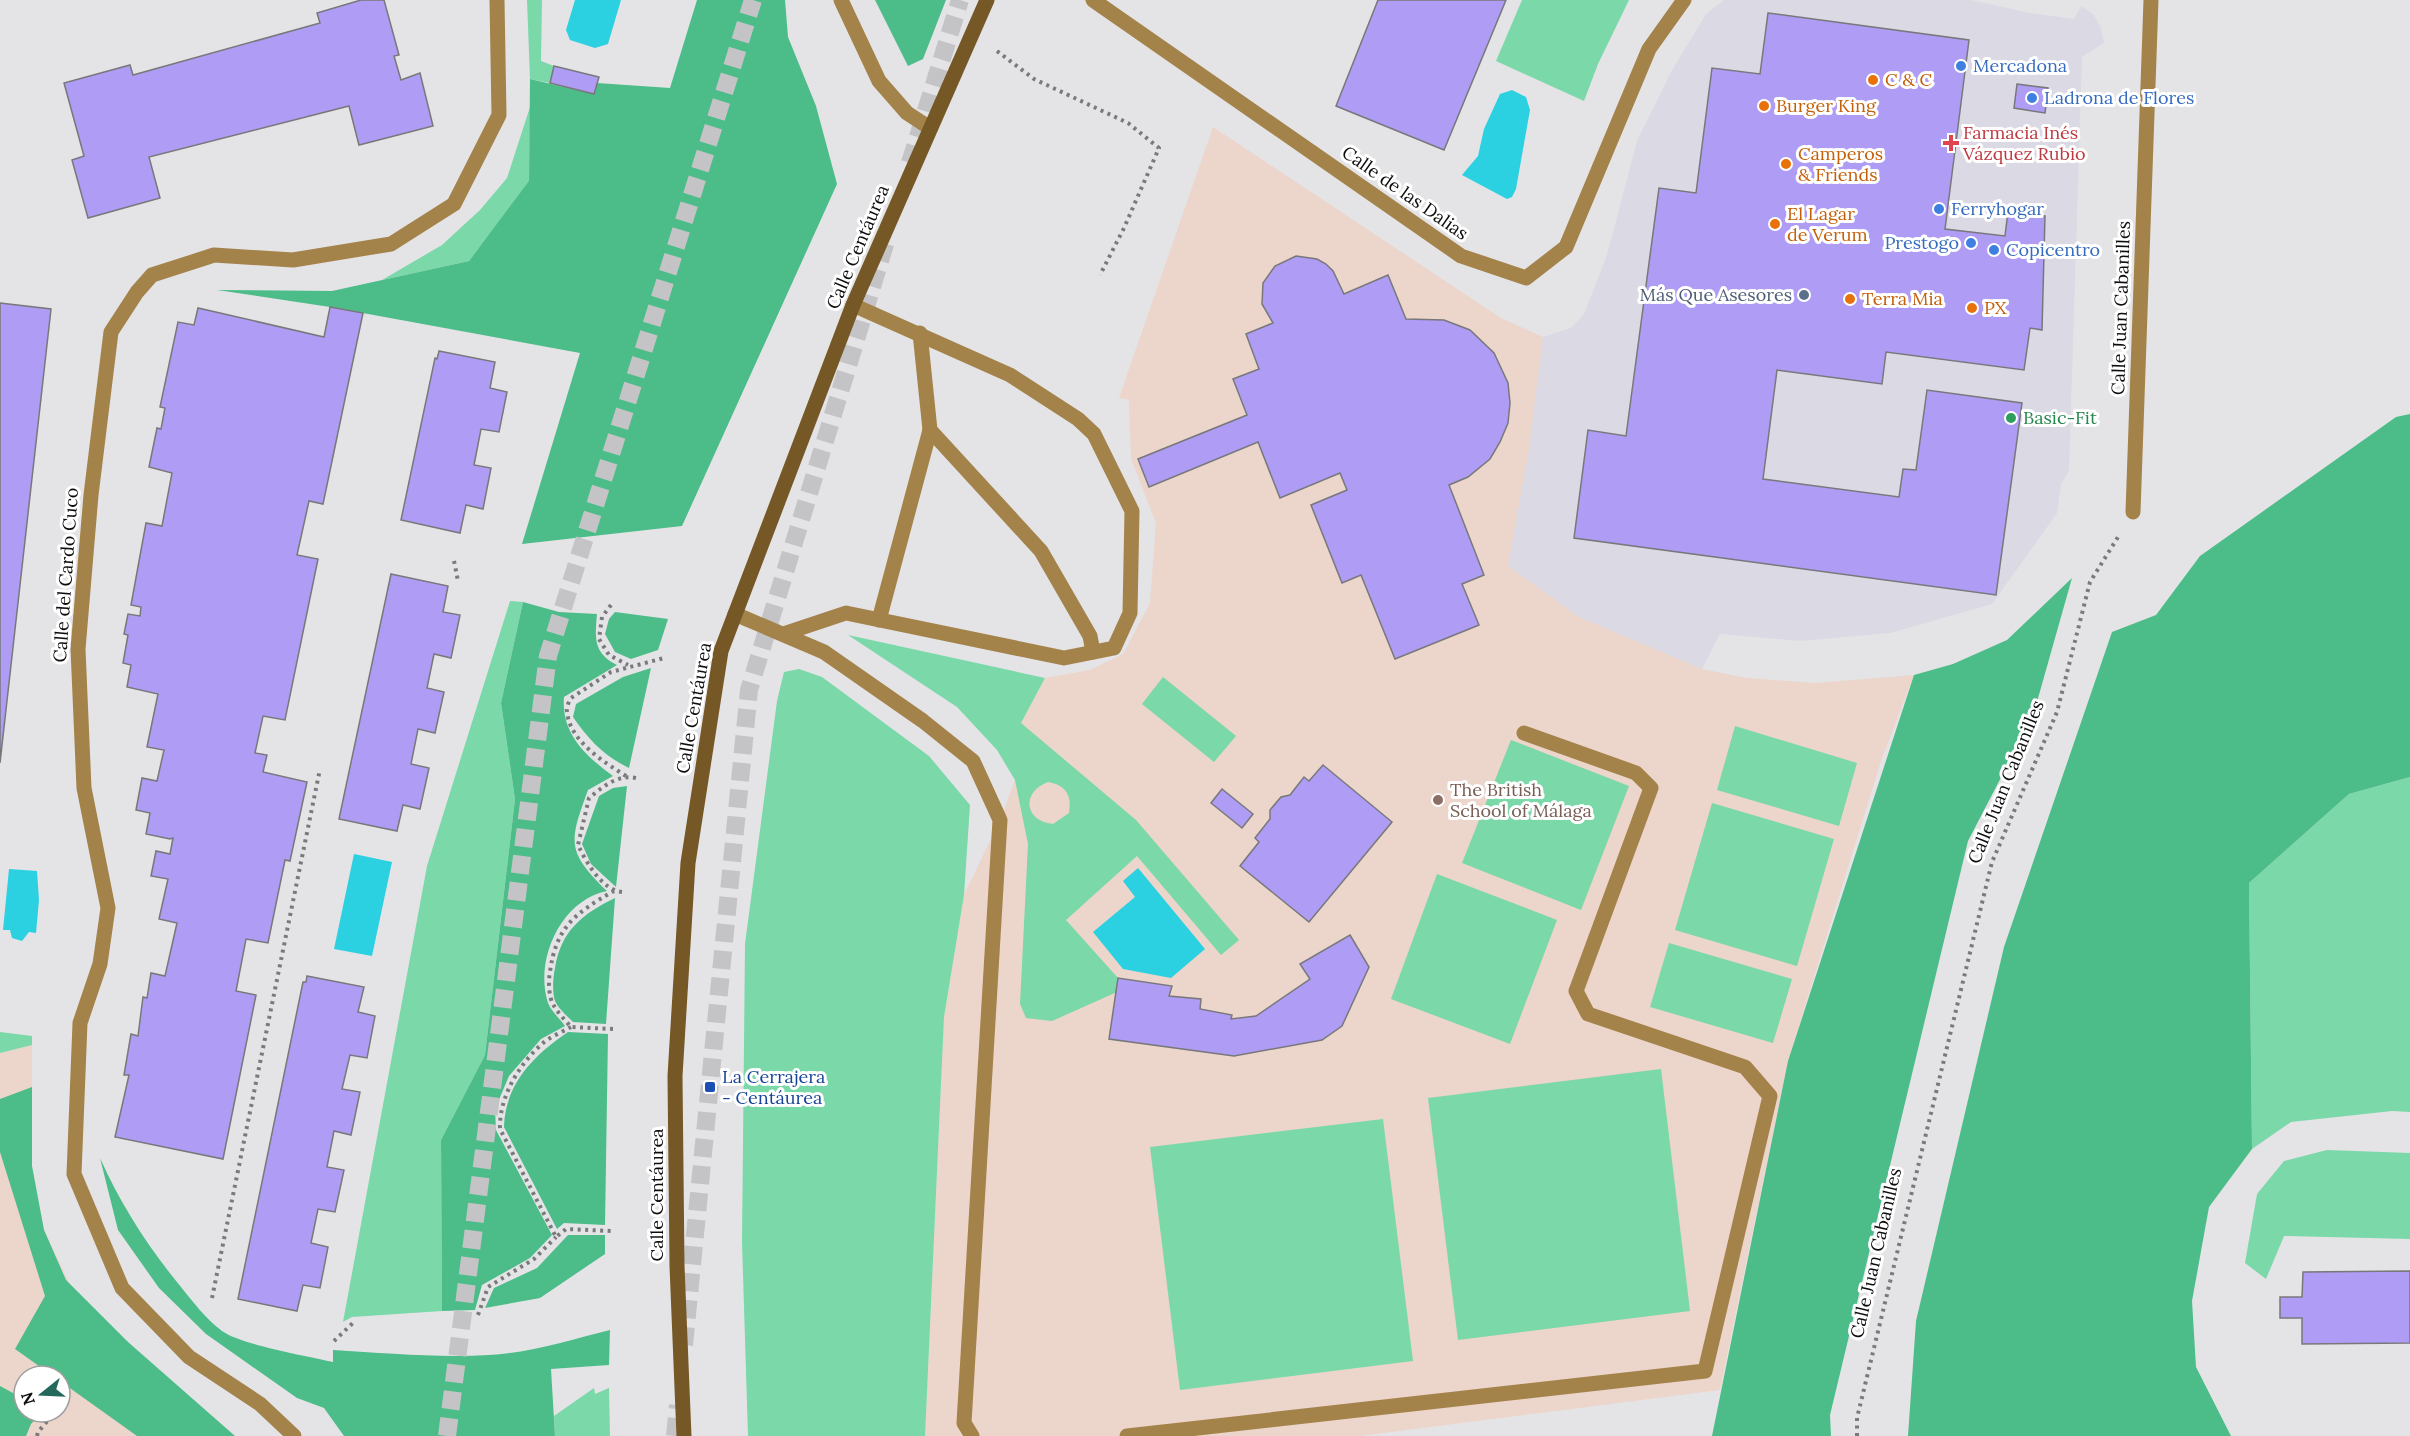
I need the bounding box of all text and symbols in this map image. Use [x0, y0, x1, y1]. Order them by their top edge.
place label: Mercadona [1973, 54, 2067, 77]
marker: Mercadona [1954, 59, 1968, 73]
place label: C & C [1885, 68, 1933, 91]
marker: C & C [1866, 73, 1880, 87]
place label: Ladrona de Flores [2044, 86, 2194, 109]
marker: Ladrona de Flores [2025, 91, 2039, 105]
place label: Burger King [1776, 94, 1877, 117]
marker: Burger King [1757, 99, 1771, 113]
place label: Farmacia Inés Vázquez Rubio [1962, 121, 2086, 165]
marker: Farmacia Inés Vázquez Rubio [1944, 136, 1958, 150]
street label: Calle de las Dalias [1338, 140, 1473, 245]
place label: Camperos & Friends [1798, 142, 1883, 186]
marker: Camperos & Friends [1779, 157, 1793, 171]
street label: Calle Centáurea [821, 181, 894, 312]
place label: Ferryhogar [1951, 197, 2044, 220]
place label: El Lagar de Verum [1787, 202, 1868, 246]
marker: Ferryhogar [1932, 202, 1946, 216]
marker: El Lagar de Verum [1768, 217, 1782, 231]
street label: Calle Juan Cabanilles [2106, 221, 2135, 395]
place label: Prestogo [1884, 231, 1959, 254]
marker: Prestogo [1964, 236, 1978, 250]
place label: Copicentro [2006, 238, 2100, 261]
marker: Copicentro [1987, 243, 2001, 257]
place label: Más Que Asesores [1640, 283, 1792, 306]
place label: Terra Mia [1862, 287, 1943, 310]
marker: Más Que Asesores [1797, 288, 1811, 302]
marker: Terra Mia [1843, 292, 1857, 306]
place label: PX [1984, 296, 2007, 319]
marker: PX [1965, 301, 1979, 315]
place label: Basic-Fit [2023, 406, 2097, 429]
marker: Basic-Fit [2004, 411, 2018, 425]
street label: Calle del Cardo Cuco [48, 487, 83, 663]
street label: Calle Centáurea [671, 641, 716, 775]
street label: Calle Juan Cabanilles [1962, 697, 2049, 867]
place label: The British School of Málaga [1450, 778, 1592, 822]
marker: The British School of Málaga [1431, 793, 1445, 807]
place label: La Cerrajera - Centáurea [722, 1065, 825, 1109]
marker: La Cerrajera - Centáurea [703, 1080, 717, 1094]
street label: Calle Centáurea [645, 1129, 668, 1261]
street label: Calle Juan Cabanilles [1845, 1165, 1906, 1340]
north arrow [12, 1364, 72, 1424]
text: N [16, 1390, 39, 1408]

